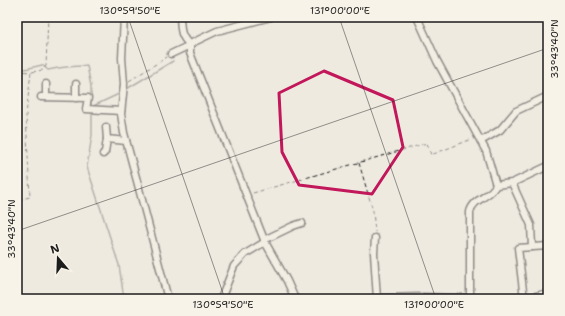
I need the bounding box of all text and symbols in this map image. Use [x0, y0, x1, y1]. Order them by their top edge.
text: 130°59'50"E [99, 4, 161, 17]
text: 131°00'00"E [310, 4, 370, 17]
text: 33°43'40"N [548, 19, 561, 79]
text: 33°43'40"N [5, 199, 18, 259]
north arrow [38, 238, 78, 278]
text: N [48, 240, 62, 258]
text: 130°59'50"E [192, 298, 254, 311]
text: 131°00'00"E [404, 298, 464, 311]

